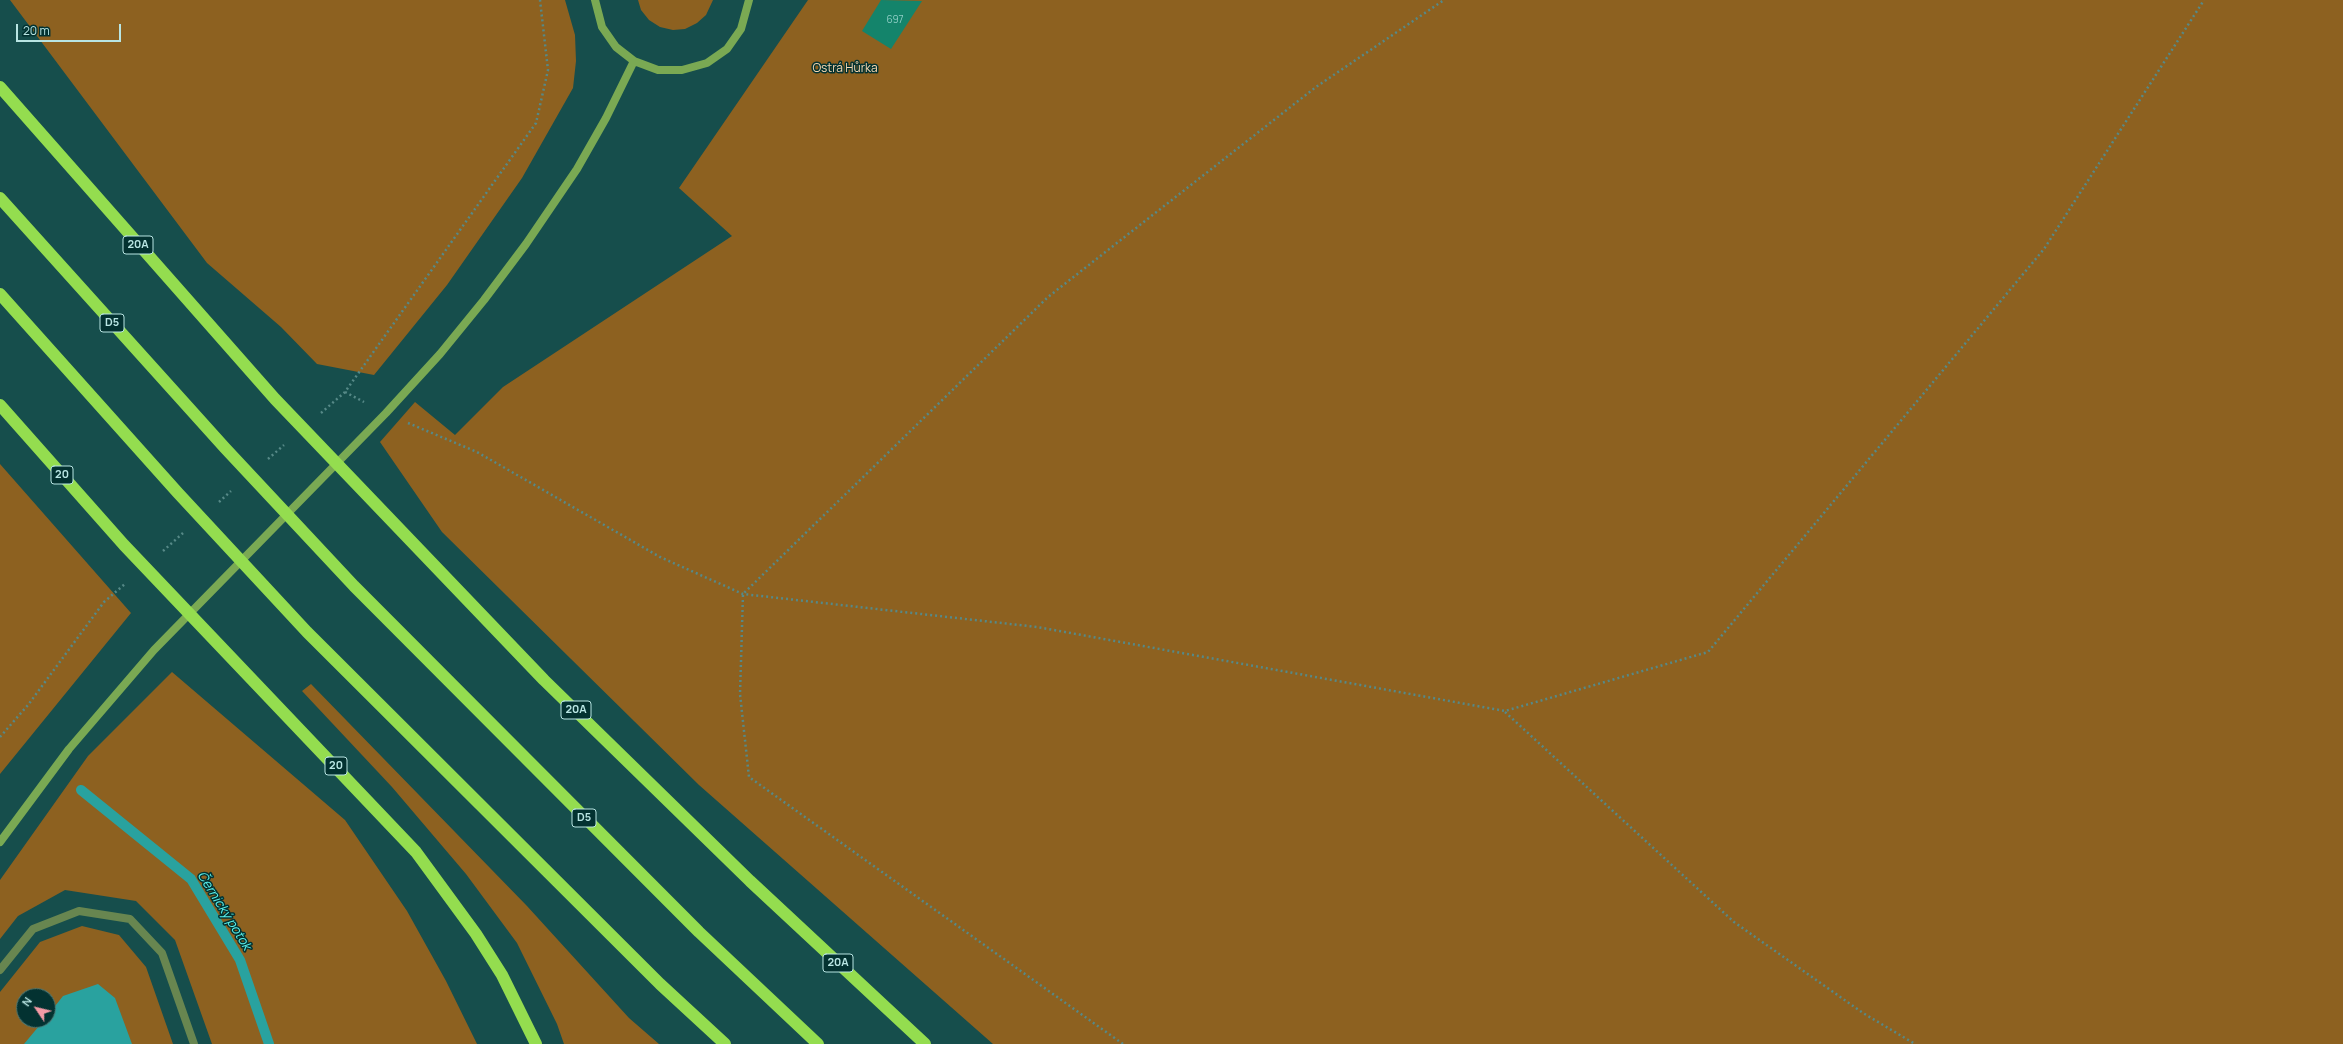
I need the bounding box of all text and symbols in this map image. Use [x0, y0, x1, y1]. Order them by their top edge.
house number: 697 [886, 14, 904, 26]
scale bar [18, 16, 123, 42]
text: 20 m [23, 22, 50, 39]
park label: Ostrá Hůrka [812, 62, 878, 76]
road number: 20A [123, 236, 153, 254]
road number: D5 [100, 314, 124, 332]
road number: 20 [51, 466, 73, 484]
road number: 20A [561, 701, 591, 719]
road number: 20 [325, 757, 347, 775]
road number: D5 [572, 809, 596, 827]
water label: Černický potok [194, 869, 254, 953]
road number: 20A [823, 954, 853, 972]
north arrow [16, 988, 56, 1028]
text: N [18, 994, 35, 1009]

